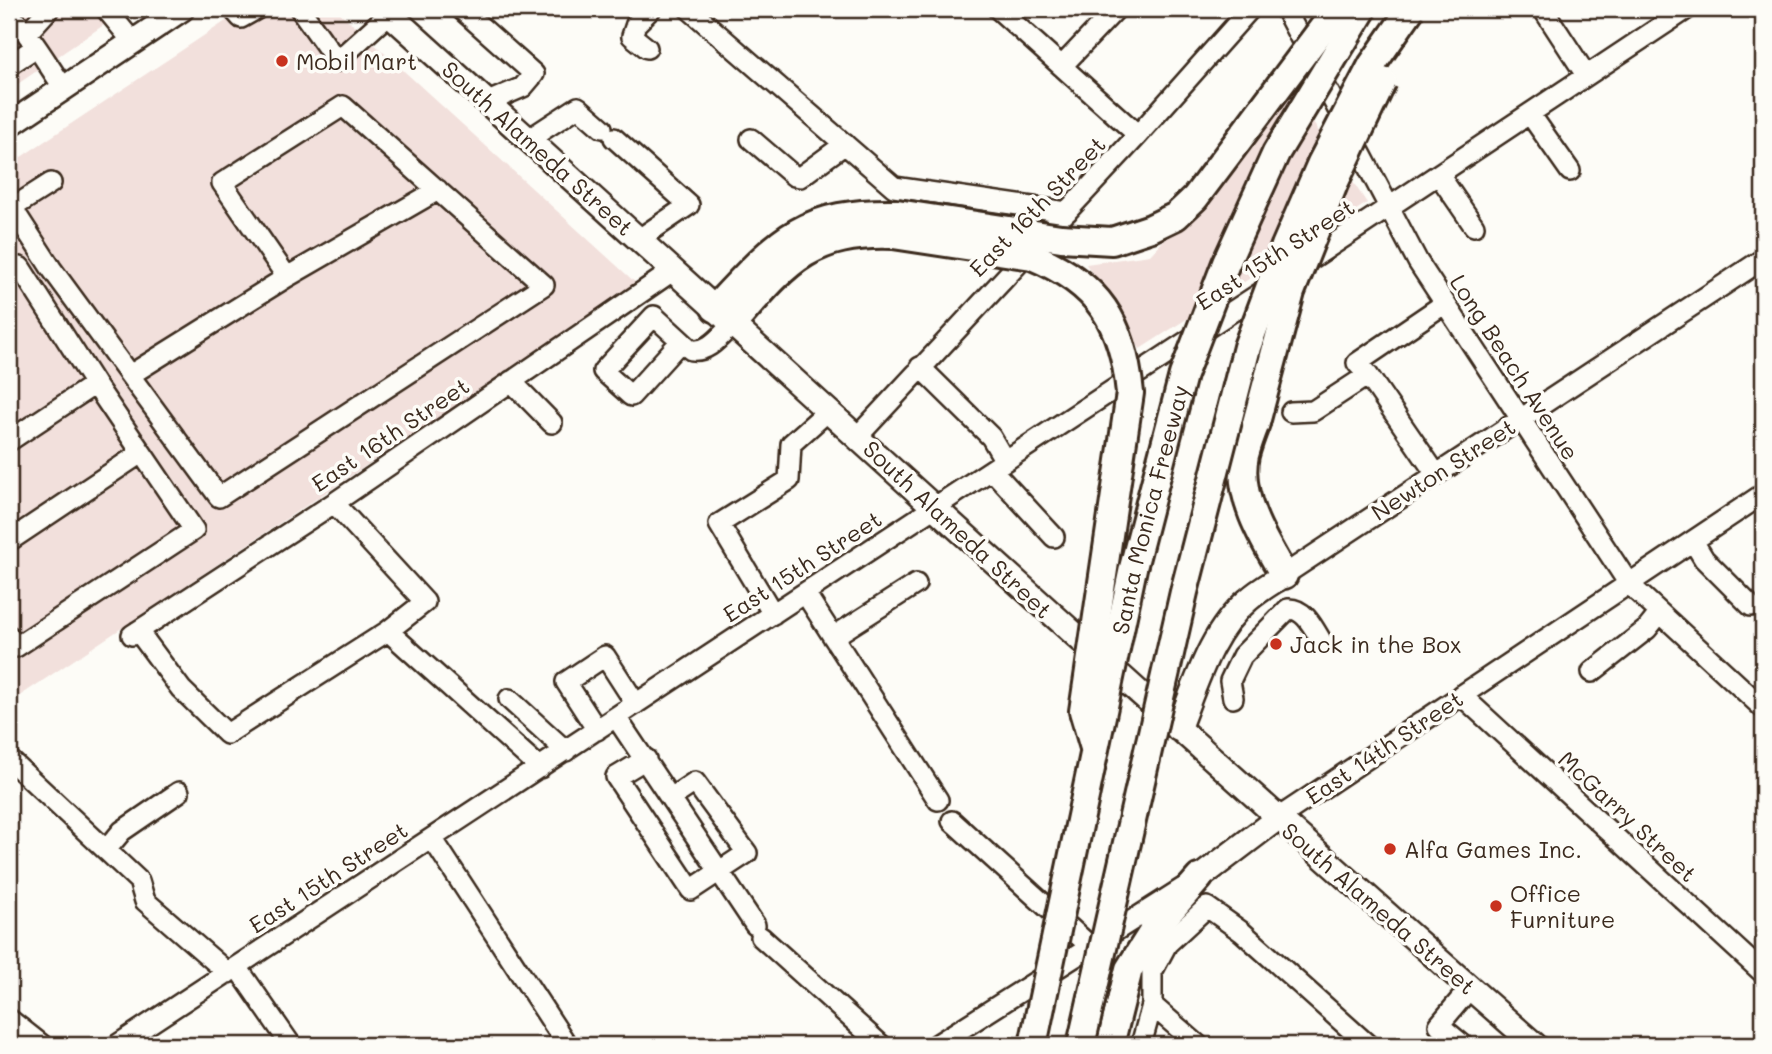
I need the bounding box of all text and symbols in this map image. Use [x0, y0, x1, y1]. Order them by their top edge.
place label: Mobil Mart [296, 46, 417, 76]
marker: Mobil Mart [274, 53, 290, 69]
street label: South Alameda Street [436, 54, 640, 242]
street label: East 16th Street [962, 129, 1112, 283]
street label: East 15th Street [1190, 191, 1360, 317]
street label: Long Beach Avenue [1444, 268, 1586, 466]
street label: East 16th Street [305, 370, 475, 498]
street label: Santa Monica Freeway [1104, 382, 1195, 637]
street label: Newton Street [1365, 411, 1521, 527]
street label: South Alameda Street [857, 434, 1059, 624]
street label: East 15th Street [717, 503, 887, 629]
place label: Jack in the Box [1290, 629, 1462, 659]
marker: Jack in the Box [1268, 636, 1284, 652]
street label: East 14th Street [1300, 683, 1468, 811]
street label: McGarry Street [1552, 744, 1704, 888]
street label: East 15th Street [243, 814, 413, 940]
street label: South Alameda Street [1276, 815, 1482, 1001]
place label: Alfa Games Inc. [1404, 834, 1582, 864]
marker: Alfa Games Inc. [1382, 841, 1398, 857]
place label: Office Furniture [1510, 878, 1615, 934]
marker: Office Furniture [1488, 898, 1504, 914]

